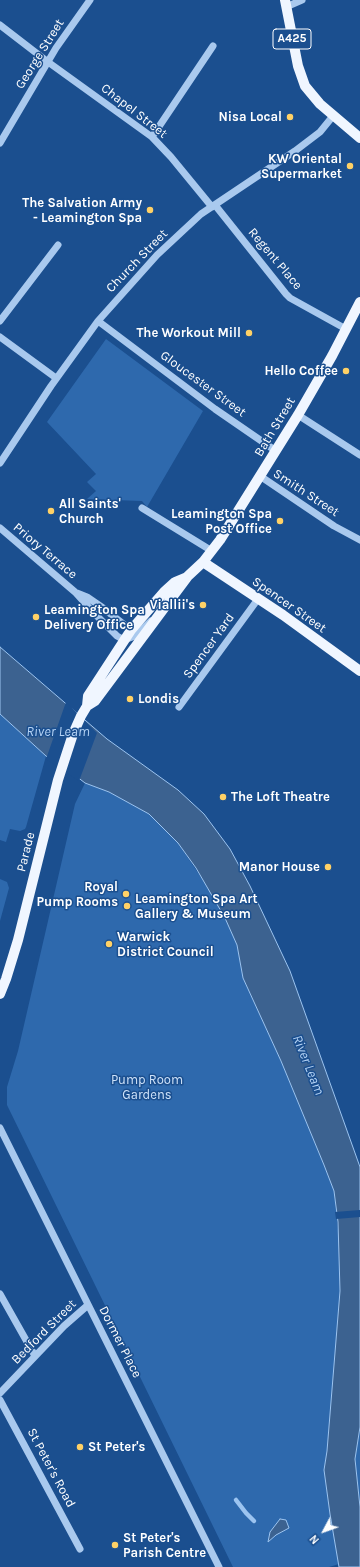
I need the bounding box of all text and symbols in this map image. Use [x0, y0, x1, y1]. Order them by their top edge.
street label: George Street [12, 16, 68, 92]
road number: A425 [273, 29, 311, 49]
street label: Chapel Street [98, 80, 170, 142]
place label: Nisa Local [218, 109, 282, 125]
marker: Nisa Local [285, 112, 295, 122]
place label: KW Oriental Supermarket [261, 151, 342, 182]
marker: KW Oriental Supermarket [345, 161, 355, 171]
place label: The Salvation Army - Leamington Spa [22, 195, 142, 226]
marker: The Salvation Army - Leamington Spa [145, 205, 155, 215]
street label: Regent Place [245, 225, 305, 293]
street label: Church Street [103, 226, 171, 296]
place label: The Workout Mill [136, 325, 241, 341]
marker: The Workout Mill [244, 328, 254, 338]
street label: Gloucester Street [157, 348, 249, 420]
place label: Hello Coffee [264, 363, 338, 379]
marker: Hello Coffee [341, 366, 351, 376]
street label: Bath Street [251, 394, 299, 460]
street label: Smith Street [270, 466, 342, 520]
place label: All Saints' Church [59, 496, 121, 527]
marker: All Saints' Church [46, 506, 56, 516]
place label: Leamington Spa Post Office [171, 506, 272, 537]
marker: Leamington Spa Post Office [275, 516, 285, 526]
street label: Priory Terrace [10, 520, 80, 582]
street label: Spencer Street [249, 574, 329, 636]
place label: Viallii's [150, 597, 195, 613]
marker: Viallii's [198, 600, 208, 610]
place label: Leamington Spa Delivery Office [44, 602, 145, 633]
street label: Spencer Yard [180, 610, 238, 682]
marker: Leamington Spa Delivery Office [31, 612, 41, 622]
place label: Londis [138, 691, 179, 707]
marker: Londis [125, 694, 135, 704]
water label: River Leam [26, 724, 90, 740]
place label: The Loft Theatre [231, 789, 330, 805]
marker: The Loft Theatre [218, 792, 228, 802]
street label: Parade [14, 830, 38, 874]
place label: Manor House [239, 859, 320, 875]
marker: Manor House [323, 862, 333, 872]
place label: Royal Pump Rooms [36, 879, 118, 910]
marker: Royal Pump Rooms [121, 889, 131, 899]
place label: Leamington Spa Art Gallery & Museum [135, 891, 258, 922]
marker: Leamington Spa Art Gallery & Museum [122, 901, 132, 911]
place label: Warwick District Council [117, 929, 214, 960]
marker: Warwick District Council [104, 939, 114, 949]
water label: River Leam [288, 1032, 328, 1098]
park label: Pump Room Gardens [111, 1072, 183, 1103]
street label: Bedford Street [8, 1296, 80, 1368]
street label: Dormer Place [95, 1304, 145, 1380]
street label: St Peter's Road [24, 1426, 78, 1510]
place label: St Peter's [88, 1439, 145, 1455]
marker: St Peter's [75, 1442, 85, 1452]
north arrow [304, 1511, 344, 1551]
place label: St Peter's Parish Centre [123, 1530, 206, 1561]
text: N [307, 1532, 322, 1546]
marker: St Peter's Parish Centre [110, 1540, 120, 1550]

